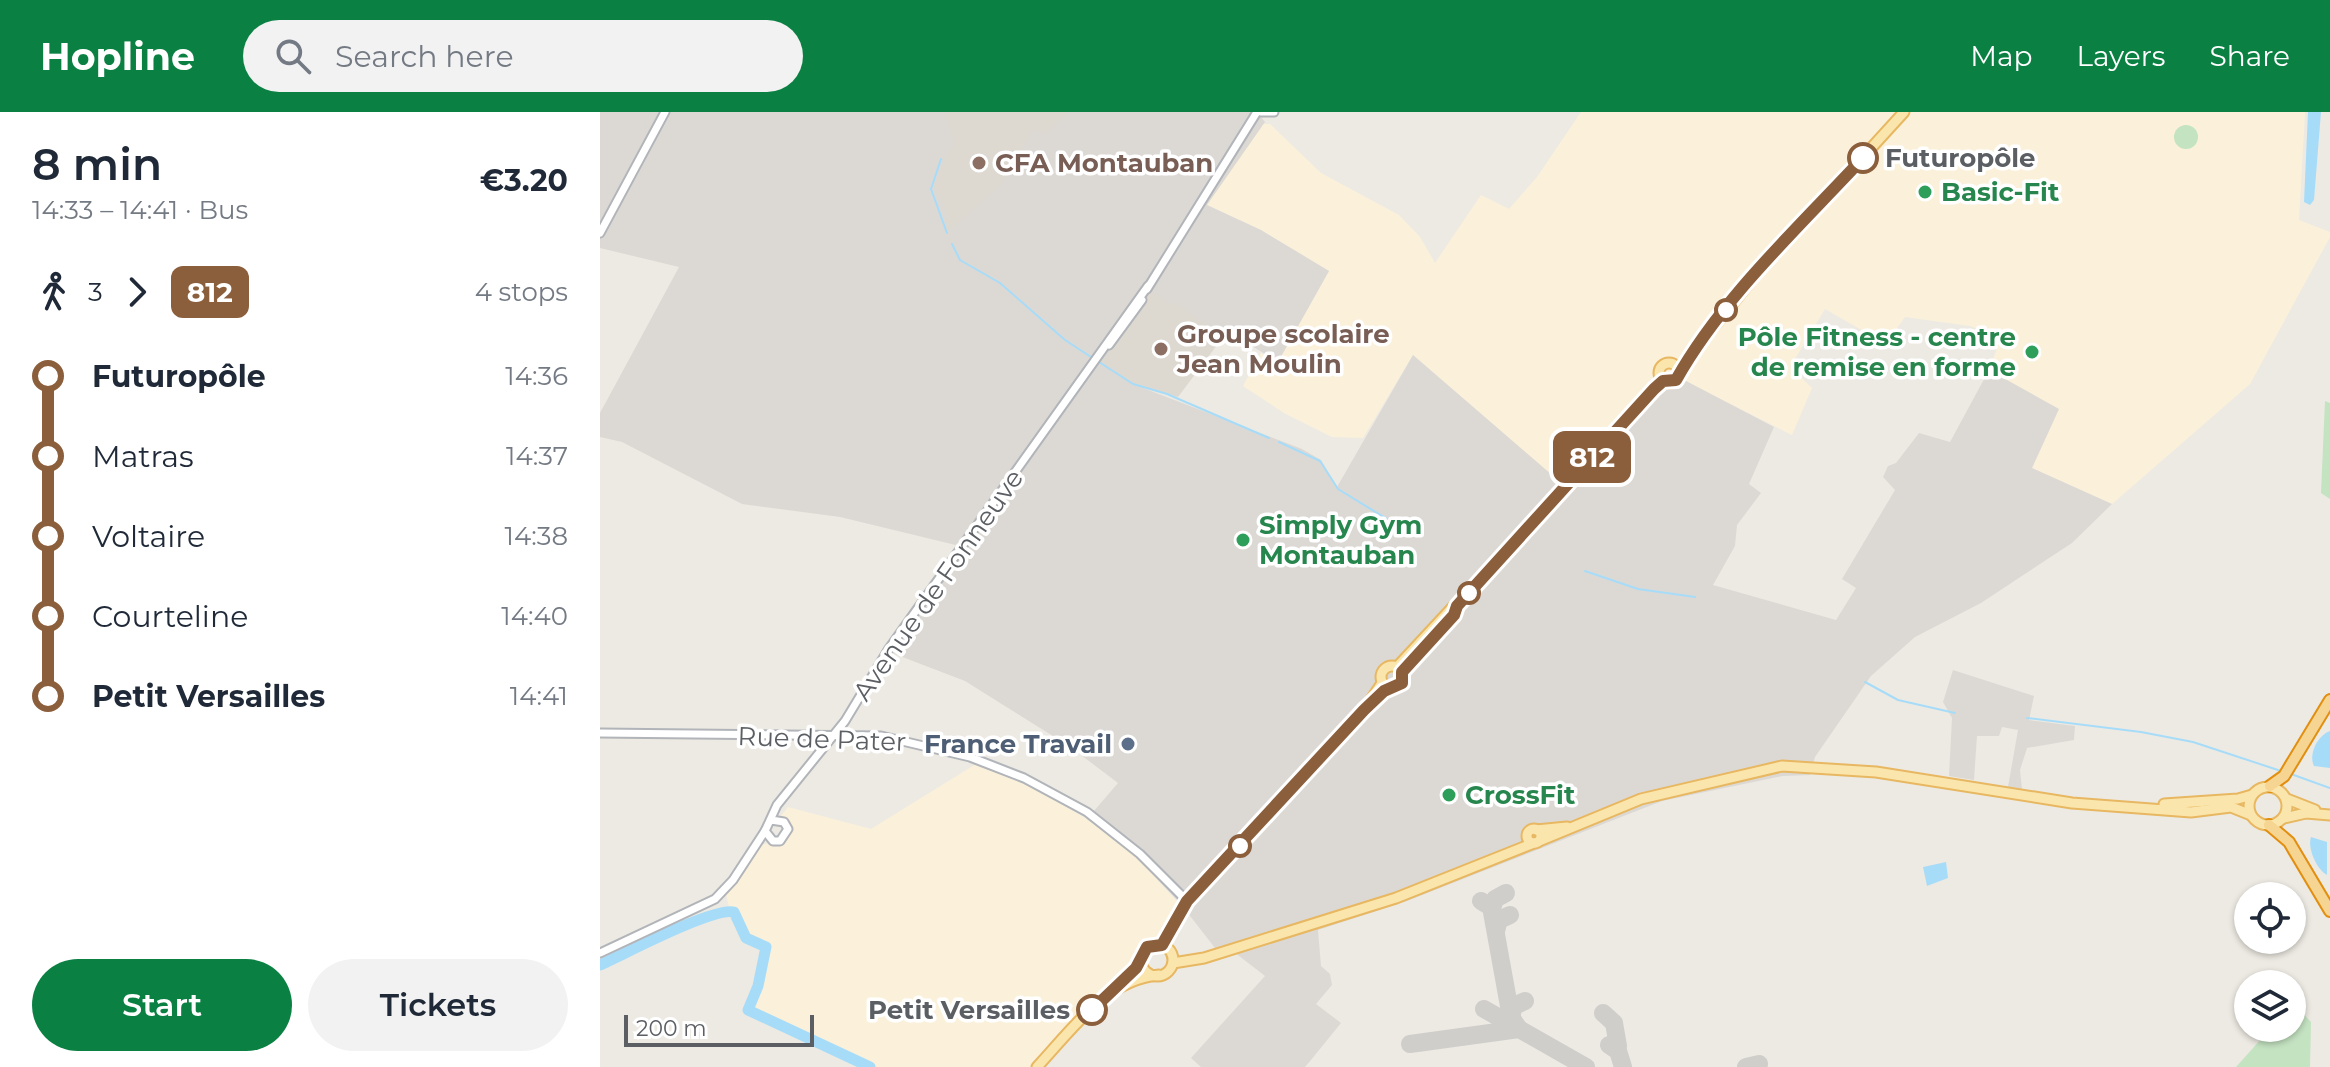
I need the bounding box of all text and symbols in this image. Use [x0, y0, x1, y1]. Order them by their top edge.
search box [243, 20, 803, 92]
text: Hopline [40, 33, 195, 80]
icon: search [271, 34, 315, 78]
text: Search here [335, 38, 514, 75]
text: Map [1970, 39, 2033, 73]
text: Layers [2077, 39, 2166, 73]
text: Share [2210, 39, 2290, 73]
text: 8 min [32, 137, 162, 191]
place label: Futuropôle [1885, 142, 2036, 174]
marker: Futuropôle [1848, 143, 1878, 173]
place label: CFA Montauban [995, 147, 1213, 179]
marker: CFA Montauban [970, 154, 988, 172]
text: €3.20 [480, 162, 568, 199]
place label: Basic-Fit [1941, 176, 2059, 208]
marker: Basic-Fit [1916, 183, 1934, 201]
text: 14:33 – 14:41 · Bus [32, 194, 248, 226]
icon: walk [32, 270, 76, 314]
icon: forward [115, 270, 159, 314]
text: 812 [187, 275, 233, 309]
text: 3 [88, 276, 103, 308]
text: 4 stops [475, 276, 568, 308]
unlabelled marker [1715, 299, 1737, 321]
place label: Groupe scolaire Jean Moulin [1176, 318, 1390, 380]
place label: Pôle Fitness - centre de remise en forme [1738, 321, 2016, 383]
marker: Groupe scolaire Jean Moulin [1152, 340, 1170, 358]
marker: Pôle Fitness - centre de remise en forme [2023, 343, 2041, 361]
text: Futuropôle [92, 358, 266, 395]
text: 14:36 [505, 360, 568, 392]
line badge: 812 [1546, 431, 1638, 483]
text: Matras [92, 438, 194, 475]
text: 14:37 [506, 440, 568, 472]
text: 812 [1569, 440, 1615, 474]
street label: Avenue de Fonneuve [846, 463, 1030, 707]
place label: Simply Gym Montauban [1259, 509, 1422, 571]
text: Voltaire [92, 518, 205, 555]
text: 14:38 [505, 520, 568, 552]
marker: Simply Gym Montauban [1234, 531, 1252, 549]
unlabelled marker [1458, 582, 1480, 604]
text: Courteline [92, 598, 248, 635]
text: 14:40 [501, 600, 568, 632]
text: Petit Versailles [92, 678, 325, 715]
text: 14:41 [510, 680, 568, 712]
street label: Rue de Pater [737, 720, 907, 758]
place label: France Travail [924, 728, 1112, 760]
marker: France Travail [1119, 735, 1137, 753]
place label: CrossFit [1465, 779, 1575, 811]
marker: CrossFit [1440, 786, 1458, 804]
unlabelled marker [1229, 835, 1251, 857]
map controls [2234, 882, 2306, 1042]
button: locate [2234, 882, 2306, 954]
button: Start [32, 959, 292, 1051]
button: Tickets [308, 959, 568, 1051]
button: layers [2234, 970, 2306, 1042]
place label: Petit Versailles [868, 994, 1070, 1026]
marker: Petit Versailles [1077, 995, 1107, 1025]
scale bar [624, 1011, 814, 1047]
text: 200 m [636, 1015, 707, 1042]

